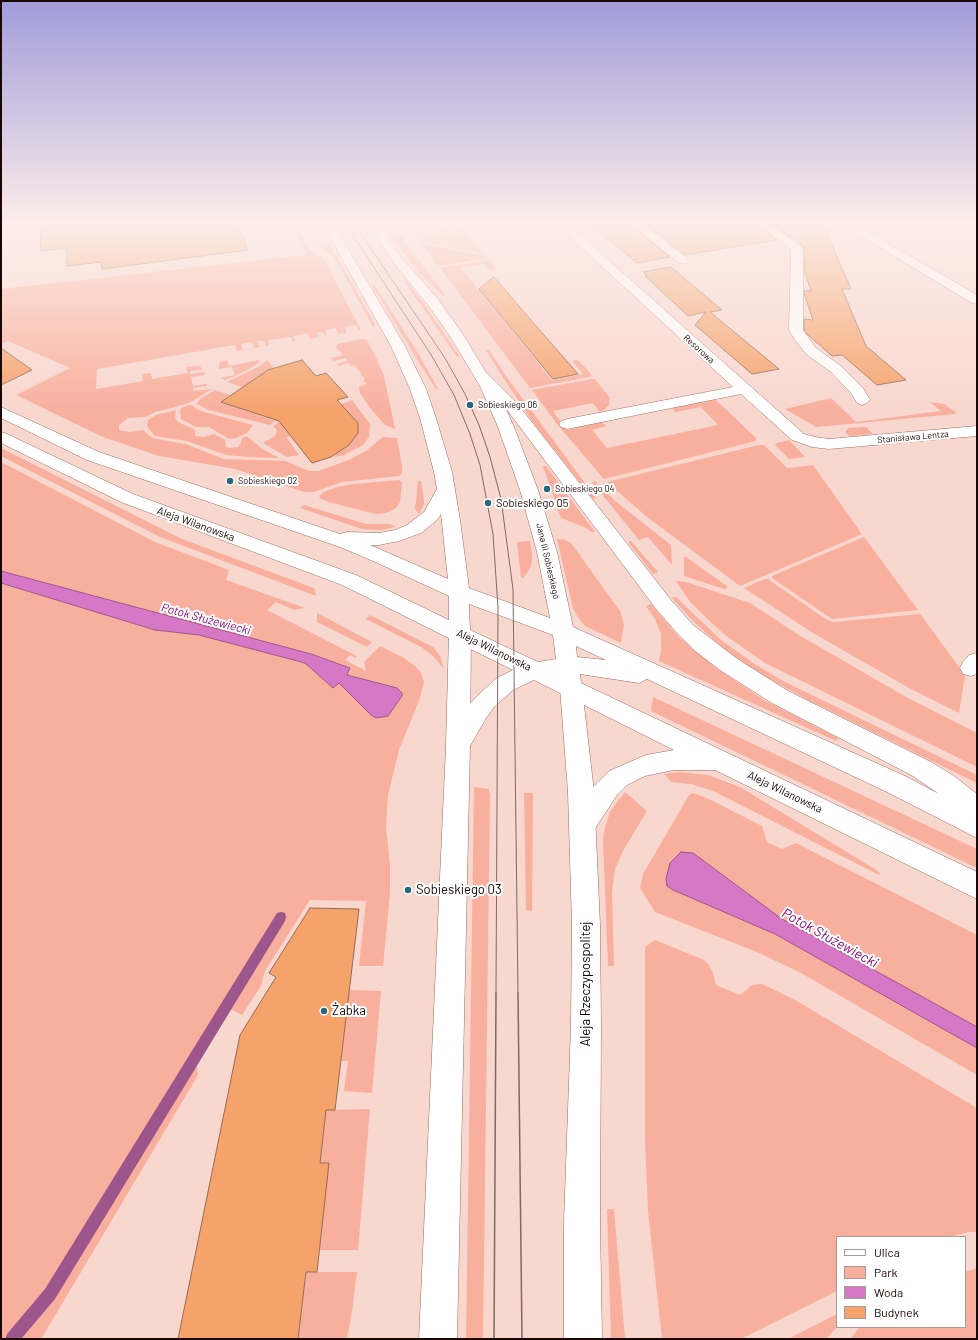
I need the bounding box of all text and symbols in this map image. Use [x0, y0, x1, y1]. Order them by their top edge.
street label: Resorowa [681, 332, 717, 366]
marker: Sobieskiego 06 [465, 400, 475, 410]
place label: Sobieskiego 06 [478, 400, 537, 410]
street label: Stanisława Lentza [877, 428, 949, 446]
marker: Sobieskiego 02 [225, 476, 235, 486]
place label: Sobieskiego 02 [238, 476, 297, 486]
marker: Sobieskiego 04 [542, 484, 552, 494]
place label: Sobieskiego 04 [555, 484, 615, 494]
place label: Sobieskiego 05 [496, 496, 568, 510]
marker: Sobieskiego 05 [483, 498, 493, 508]
street label: Aleja Wilanowska [155, 504, 237, 544]
street label: Jana III Sobieskiego [534, 522, 562, 600]
water label: Potok Służewiecki [160, 600, 252, 638]
street label: Aleja Wilanowska [454, 626, 534, 674]
street label: Aleja Wilanowska [745, 768, 825, 816]
place label: Sobieskiego 03 [416, 882, 502, 898]
marker: Sobieskiego 03 [403, 885, 413, 895]
water label: Potok Służewiecki [779, 905, 881, 971]
street label: Aleja Rzeczypospolitej [578, 921, 594, 1047]
place label: Żabka [332, 1003, 366, 1019]
marker: Żabka [319, 1006, 329, 1016]
legend [836, 1236, 966, 1328]
text: Ulica [874, 1245, 900, 1259]
text: Park [874, 1265, 898, 1279]
text: Woda [874, 1285, 903, 1299]
text: Budynek [874, 1305, 919, 1319]

